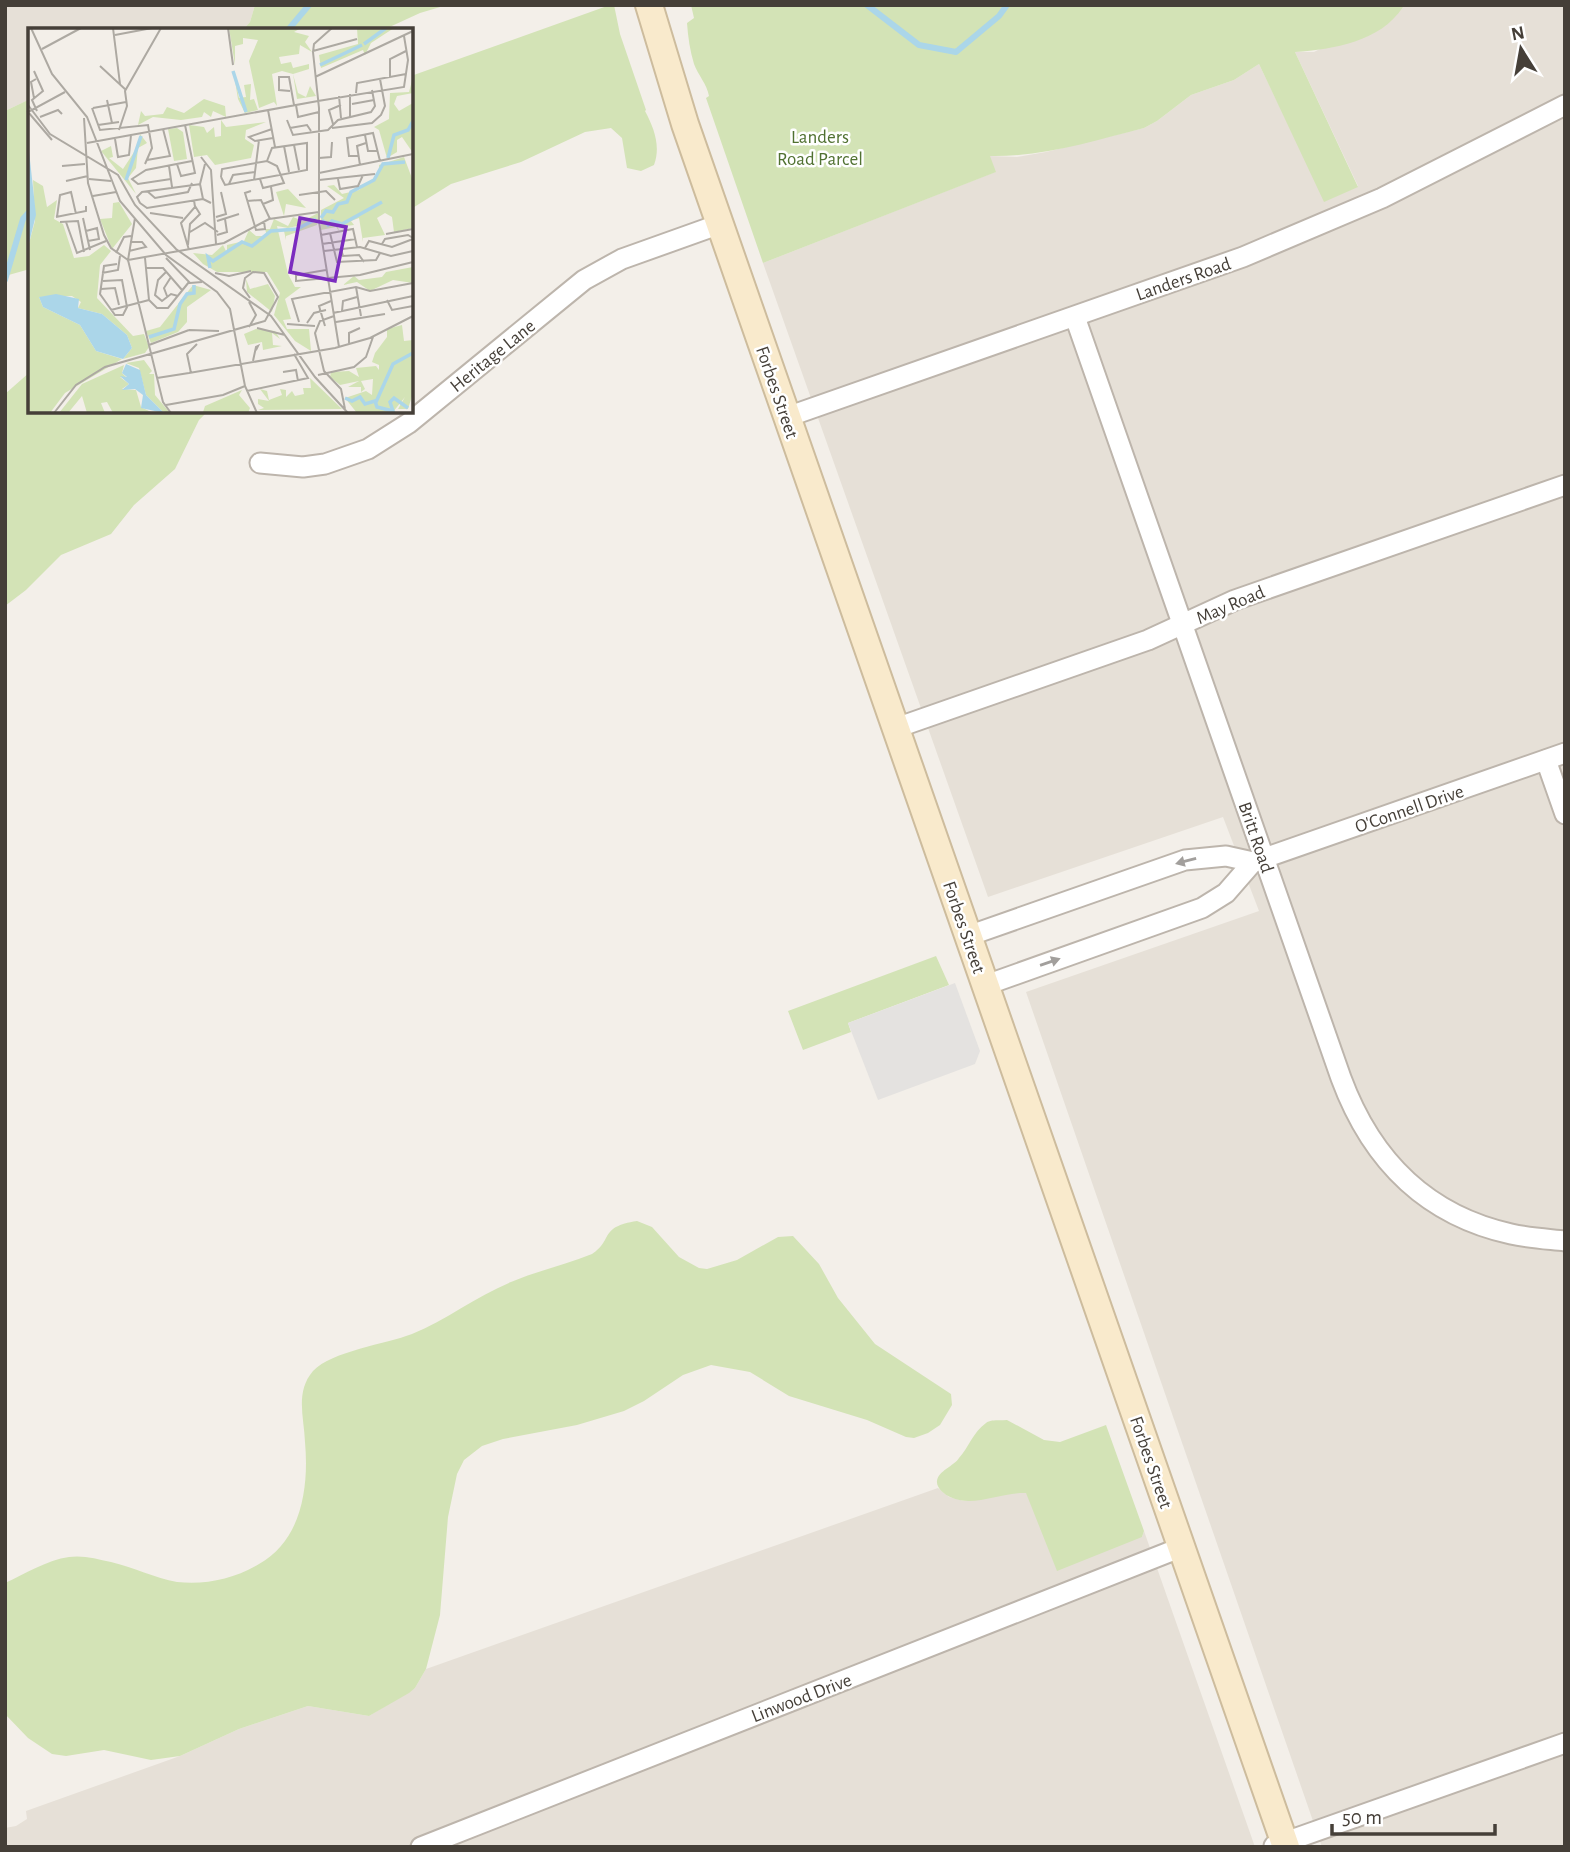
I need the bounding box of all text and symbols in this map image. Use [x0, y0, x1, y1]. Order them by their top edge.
north arrow [1486, 14, 1556, 84]
text: N [1510, 23, 1526, 44]
inset map [28, 28, 413, 413]
park label: Landers Road Parcel [777, 128, 863, 169]
street label: Landers Road [1134, 254, 1234, 305]
street label: Heritage Lane [447, 316, 539, 396]
street label: Forbes Street [752, 344, 801, 441]
street label: May Road [1194, 582, 1268, 628]
street label: O'Connell Drive [1353, 782, 1466, 837]
street label: Britt Road [1235, 800, 1277, 876]
one-way arrow [1175, 856, 1196, 866]
street label: Forbes Street [939, 879, 988, 976]
one-way arrow [1040, 956, 1061, 967]
street label: Forbes Street [1126, 1414, 1175, 1511]
street label: Linwood Drive [749, 1671, 854, 1726]
scale bar [1332, 1792, 1495, 1836]
text: 50 m [1342, 1807, 1382, 1828]

